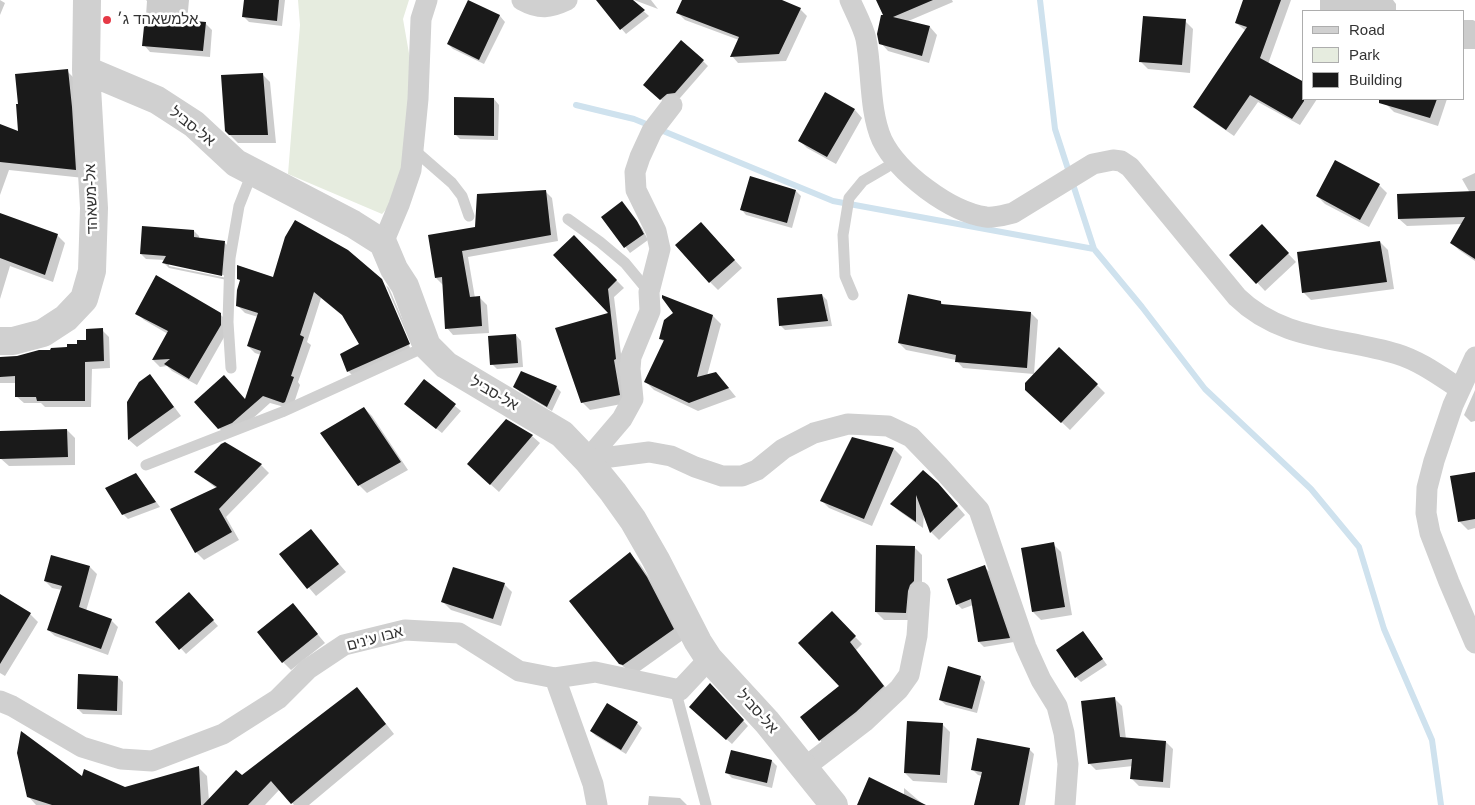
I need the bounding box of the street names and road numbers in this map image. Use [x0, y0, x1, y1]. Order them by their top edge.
street label: אל-סביל [166, 104, 218, 150]
street label: אל-משאהד [82, 164, 102, 234]
street label: אל-סביל [467, 373, 521, 415]
street label: אבו ע'נים [345, 623, 405, 655]
street label: אל-סביל [733, 686, 781, 738]

